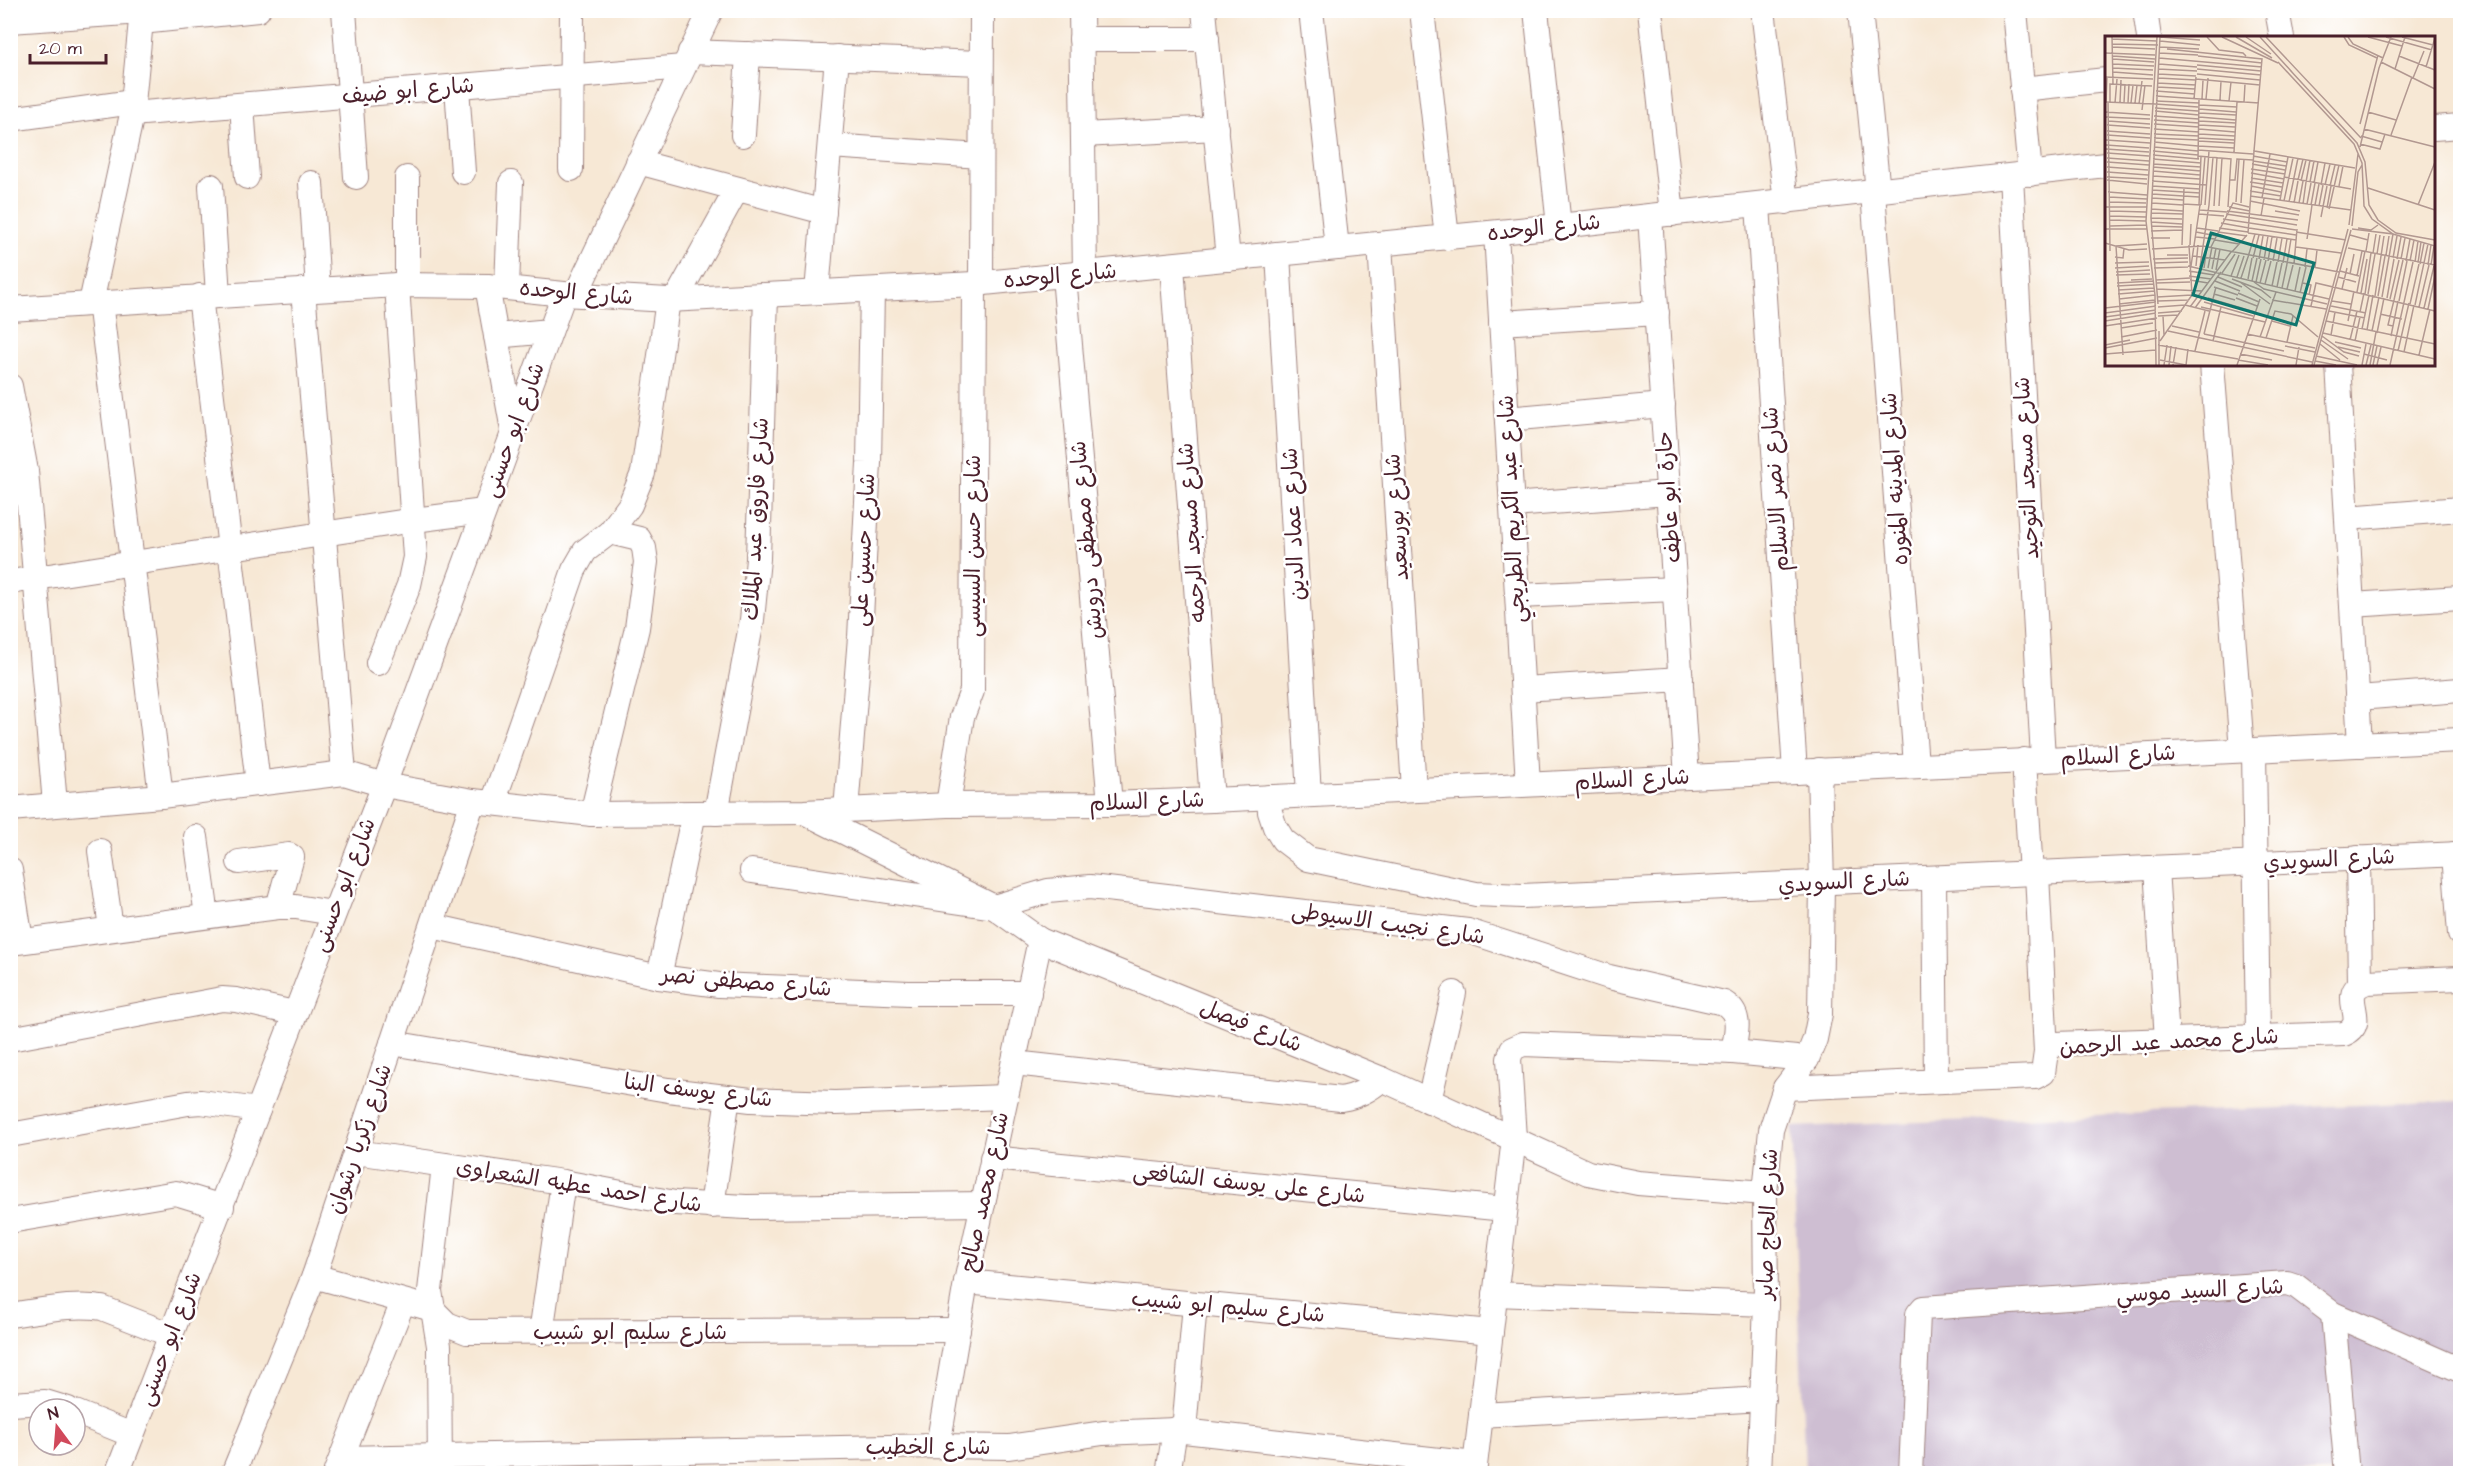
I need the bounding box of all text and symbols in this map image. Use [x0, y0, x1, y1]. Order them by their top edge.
scale bar [30, 27, 106, 65]
text: 20 m [39, 36, 82, 61]
inset map [2105, 36, 2435, 366]
street label: شارع ابو ضيف [341, 70, 475, 112]
street label: شارع الوحده [1486, 207, 1602, 249]
street label: شارع الوحده [1002, 256, 1118, 296]
street label: شارع الوحده [518, 273, 634, 313]
street label: شارع ابو حسنى [475, 358, 553, 502]
street label: شارع مسجد التوحيد [2007, 376, 2047, 560]
street label: شارع المدينه المنوره [1873, 392, 1917, 566]
street label: شارع عبد الكريم الطريجي [1491, 394, 1536, 624]
street label: شارع نصر الاسلام [1755, 406, 1797, 572]
street label: شارع فاروق عبد الملاك [735, 417, 777, 621]
street label: حارة ابو عاطف [1649, 430, 1689, 564]
street label: شارع مصطفى درويش [1063, 440, 1111, 640]
street label: شارع مسجد الرحمه [1170, 442, 1214, 624]
street label: شارع عماد الدين [1275, 447, 1313, 601]
street label: شارع بورسعيد [1377, 452, 1417, 582]
street label: شارع حسن السيسى [958, 455, 989, 637]
street label: شارع حسين على [844, 472, 884, 628]
street label: شارع السلام [2060, 738, 2176, 774]
street label: شارع السلام [1574, 762, 1690, 798]
street label: شارع السلام [1089, 784, 1205, 820]
street label: شارع ابو حسنى [304, 813, 384, 957]
street label: شارع السويدي [2262, 841, 2396, 879]
street label: شارع السويدي [1777, 863, 1911, 901]
street label: شارع نجيب الاسيوطى [1289, 895, 1487, 953]
street label: شارع مصطفى نصر [657, 959, 833, 1005]
street label: شارع فيصل [1195, 991, 1307, 1061]
street label: شارع محمد عبد الرحمن [2059, 1021, 2279, 1063]
street label: شارع زكريا رشوان [320, 1060, 400, 1218]
street label: شارع يوسف البنا [622, 1067, 774, 1115]
street label: شارع محمد صالح [953, 1109, 1017, 1275]
street label: شارع الحاج صابر [1750, 1148, 1786, 1302]
street label: شارع احمد عطيه الشعراوى [454, 1151, 704, 1221]
street label: شارع على يوسف الشافعى [1131, 1156, 1367, 1212]
street label: شارع ابو حسنى [130, 1267, 210, 1411]
street label: شارع السيد موسي [2115, 1271, 2285, 1314]
street label: شارع سليم ابو شبيب [1130, 1283, 1326, 1331]
street label: شارع سليم ابو شبيب [533, 1317, 727, 1348]
north arrow [27, 1397, 87, 1457]
text: N [45, 1402, 61, 1425]
street label: شارع الخطيب [866, 1432, 990, 1463]

